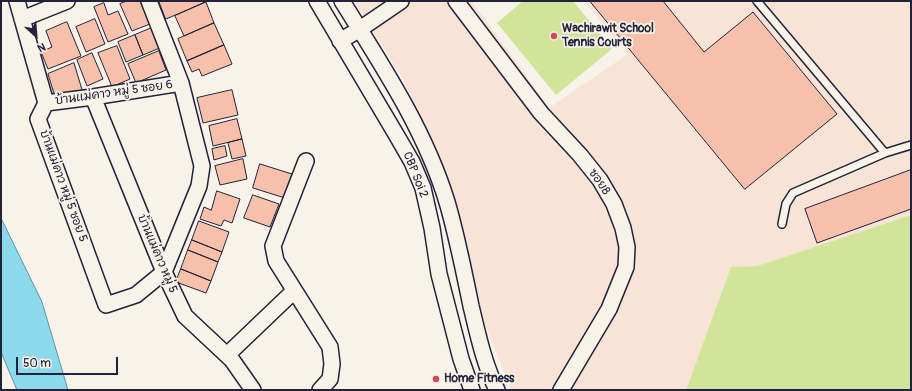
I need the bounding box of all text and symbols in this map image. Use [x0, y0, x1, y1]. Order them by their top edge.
north arrow [16, 16, 56, 56]
place label: Wachirawit School Tennis Courts [562, 22, 654, 50]
marker: Wachirawit School Tennis Courts [549, 31, 559, 41]
text: N [35, 40, 48, 55]
street label: บ้านแม่คาว หมู่ 5 ซอย 6 [54, 78, 174, 108]
street label: บ้านแม่คาว หมู่ 5 ซอย 5 [36, 128, 90, 244]
street label: CBP Soi 2 [399, 150, 431, 200]
street label: ซอย8 [585, 166, 613, 198]
street label: บ้านแม่คาว หมู่ 5 [134, 213, 180, 295]
scale bar [18, 349, 120, 375]
text: 50 m [23, 356, 51, 371]
place label: Home Fitness [444, 372, 514, 386]
marker: Home Fitness [431, 374, 441, 384]

